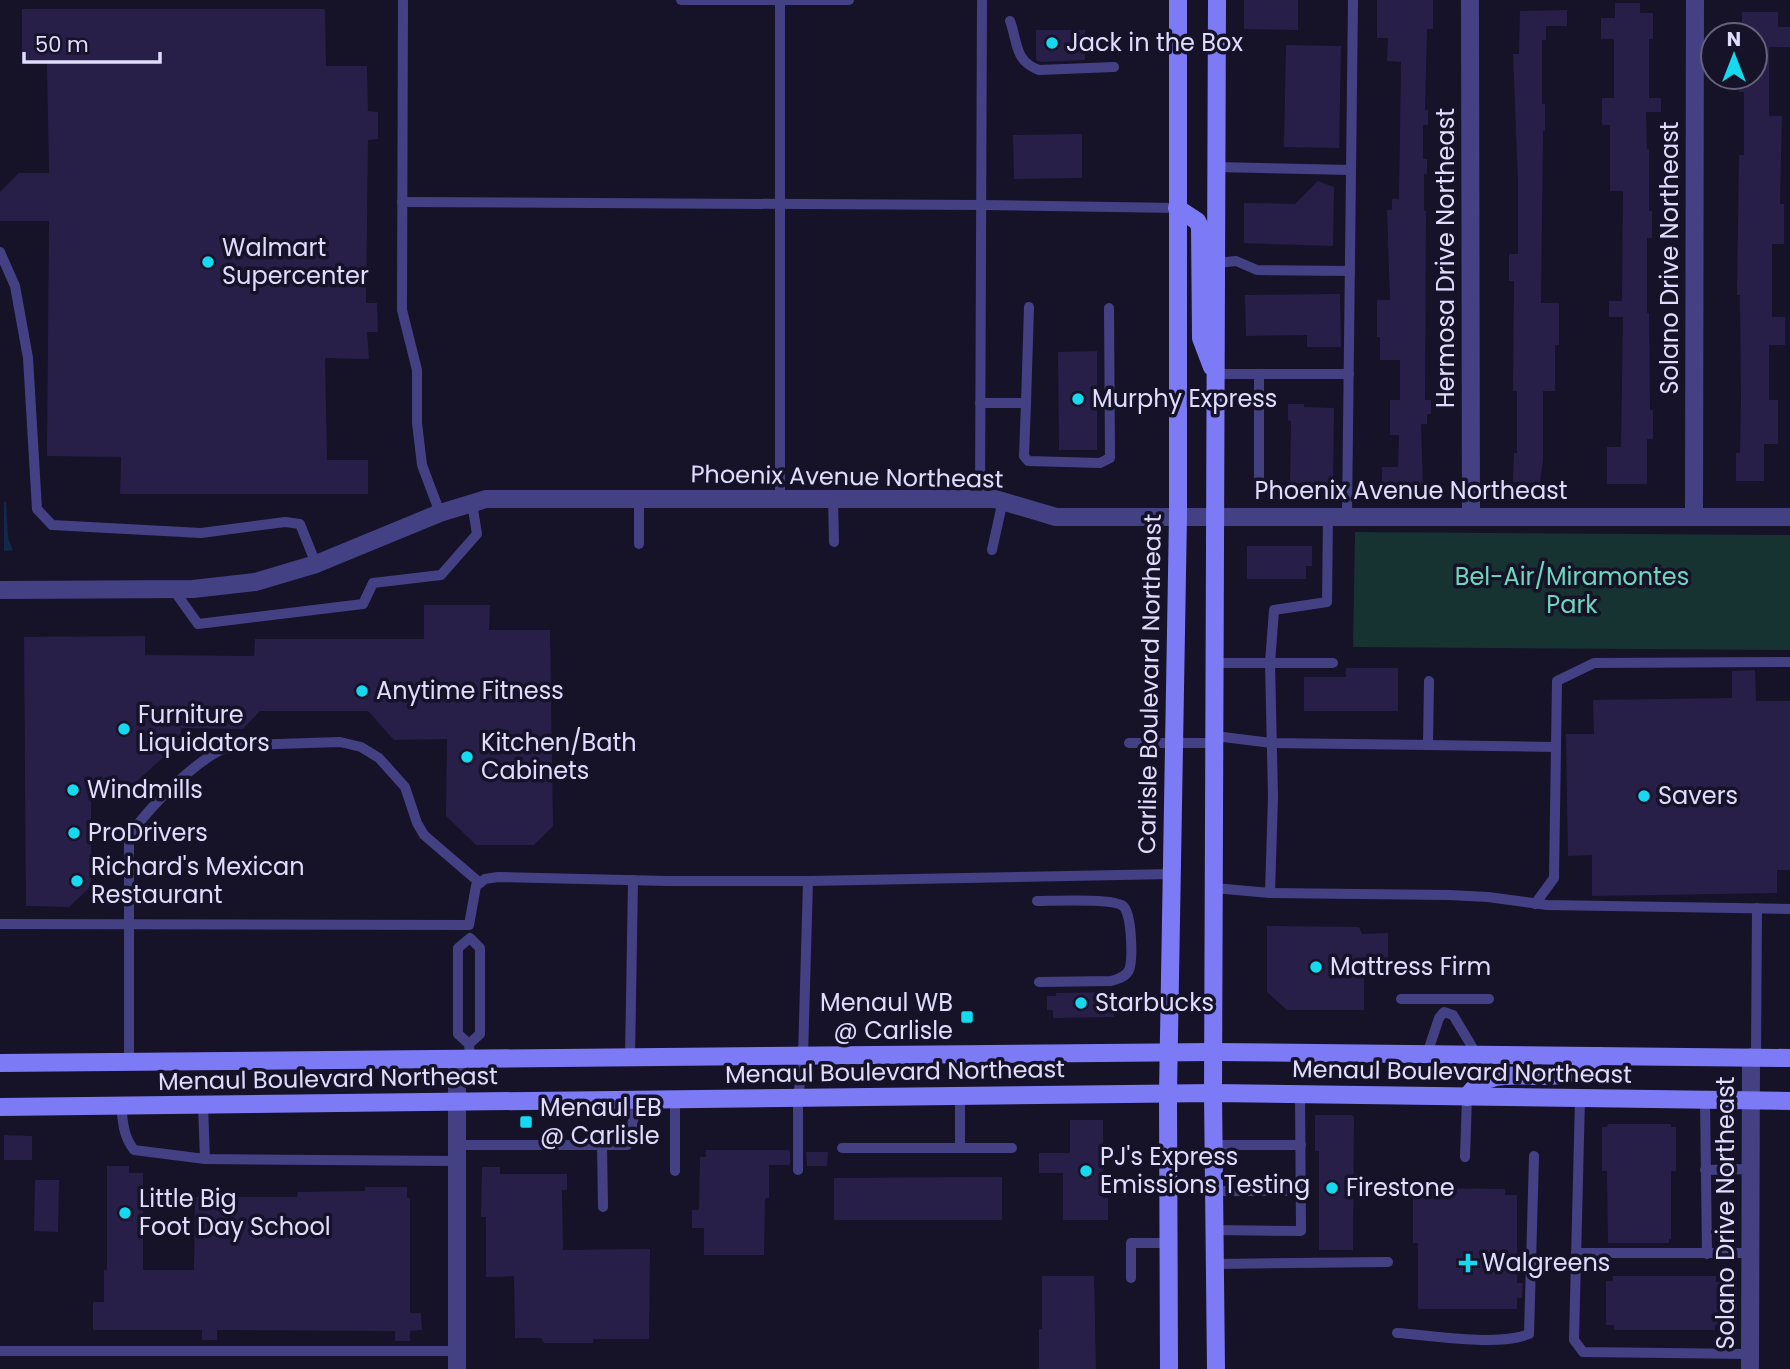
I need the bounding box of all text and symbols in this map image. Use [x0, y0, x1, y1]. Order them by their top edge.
scale bar [24, 21, 161, 65]
north arrow [1699, 21, 1769, 91]
place label: Jack in the Box [1066, 26, 1243, 59]
text: N [1727, 26, 1741, 53]
text: 50 m [35, 30, 89, 59]
marker: Jack in the Box [1044, 35, 1060, 51]
street label: Hermosa Drive Northeast [1429, 108, 1462, 408]
street label: Solano Drive Northeast [1653, 122, 1686, 394]
place label: Walmart Supercenter [222, 231, 369, 292]
marker: Walmart Supercenter [200, 254, 216, 270]
place label: Murphy Express [1092, 382, 1277, 415]
marker: Murphy Express [1070, 391, 1086, 407]
street label: Phoenix Avenue Northeast [690, 457, 1004, 496]
street label: Phoenix Avenue Northeast [1255, 474, 1567, 507]
street label: Carlisle Boulevard Northeast [1130, 514, 1169, 854]
park label: Bel-Air/Miramontes Park [1455, 560, 1689, 621]
place label: Anytime Fitness [376, 674, 564, 707]
marker: Anytime Fitness [354, 683, 370, 699]
place label: Furniture Liquidators [138, 698, 270, 759]
marker: Furniture Liquidators [116, 721, 132, 737]
place label: Kitchen/Bath Cabinets [481, 726, 637, 787]
marker: Kitchen/Bath Cabinets [459, 749, 475, 765]
place label: Windmills [87, 773, 203, 806]
place label: Savers [1658, 779, 1738, 812]
marker: Windmills [65, 782, 81, 798]
marker: Savers [1636, 788, 1652, 804]
place label: ProDrivers [88, 816, 208, 849]
marker: ProDrivers [66, 825, 82, 841]
place label: Richard's Mexican Restaurant [91, 850, 305, 911]
marker: Richard's Mexican Restaurant [69, 873, 85, 889]
place label: Mattress Firm [1330, 950, 1491, 983]
marker: Mattress Firm [1308, 959, 1324, 975]
place label: Menaul WB @ Carlisle [820, 986, 953, 1047]
place label: Starbucks [1095, 986, 1214, 1019]
marker: Starbucks [1073, 995, 1089, 1011]
marker: Menaul WB @ Carlisle [959, 1009, 975, 1025]
street label: Menaul Boulevard Northeast [725, 1052, 1065, 1091]
street label: Menaul Boulevard Northeast [1292, 1052, 1632, 1091]
street label: Menaul Boulevard Northeast [158, 1059, 498, 1098]
street label: Solano Drive Northeast [1709, 1077, 1742, 1349]
place label: Menaul EB @ Carlisle [540, 1091, 662, 1152]
marker: Menaul EB @ Carlisle [518, 1114, 534, 1130]
place label: PJ's Express Emissions Testing [1100, 1140, 1310, 1201]
marker: PJ's Express Emissions Testing [1078, 1163, 1094, 1179]
place label: Firestone [1346, 1171, 1455, 1204]
marker: Firestone [1324, 1180, 1340, 1196]
place label: Little Big Foot Day School [139, 1182, 331, 1243]
marker: Little Big Foot Day School [117, 1205, 133, 1221]
place label: Walgreens [1482, 1246, 1610, 1279]
marker: Walgreens [1460, 1255, 1476, 1271]

